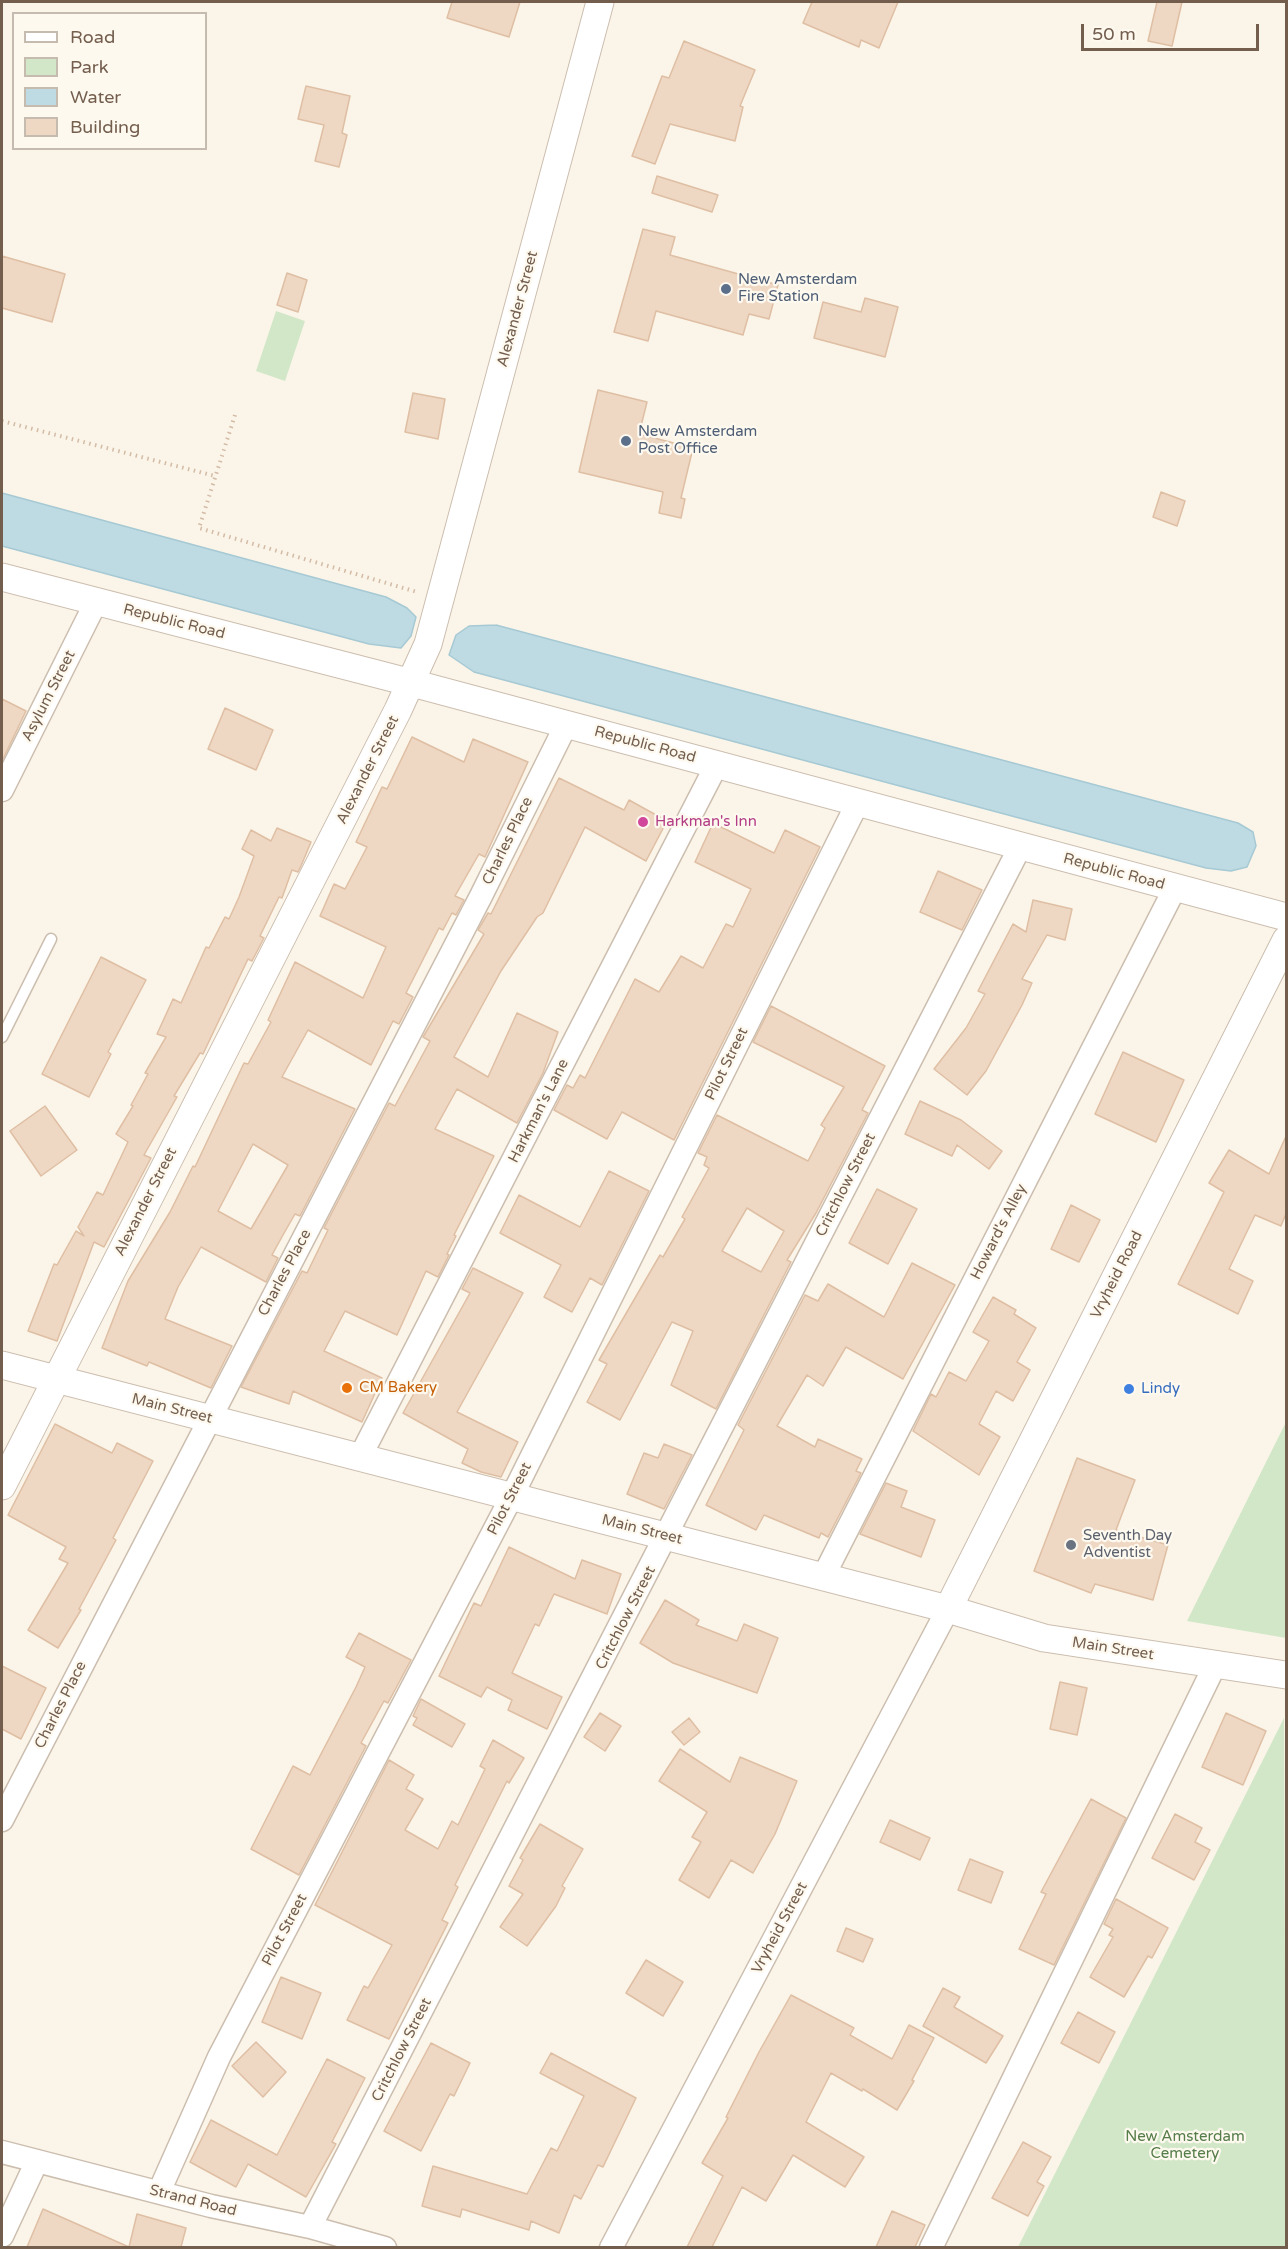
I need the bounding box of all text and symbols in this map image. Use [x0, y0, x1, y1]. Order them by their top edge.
legend [12, 12, 207, 150]
scale bar [1084, 12, 1262, 50]
text: 50 m [1092, 23, 1136, 45]
text: Road [70, 26, 115, 48]
text: Park [70, 56, 108, 78]
text: Water [70, 86, 121, 108]
text: Building [70, 116, 140, 138]
street label: Alexander Street [494, 249, 542, 369]
place label: New Amsterdam Fire Station [738, 271, 857, 306]
marker: New Amsterdam Fire Station [719, 282, 733, 296]
place label: New Amsterdam Post Office [638, 423, 757, 458]
marker: New Amsterdam Post Office [619, 434, 633, 448]
street label: Republic Road [121, 601, 227, 643]
street label: Asylum Street [18, 647, 80, 745]
street label: Alexander Street [333, 713, 403, 827]
street label: Republic Road [592, 723, 698, 767]
street label: Charles Place [479, 794, 537, 888]
place label: Harkman's Inn [655, 813, 757, 831]
marker: Harkman's Inn [636, 815, 650, 829]
street label: Republic Road [1061, 850, 1167, 894]
street label: Pilot Street [702, 1025, 752, 1103]
street label: Harkman's Lane [505, 1056, 573, 1166]
street label: Critchlow Street [812, 1130, 880, 1240]
street label: Alexander Street [111, 1145, 181, 1259]
street label: Howard's Alley [967, 1181, 1031, 1283]
street label: Charles Place [255, 1227, 315, 1319]
street label: Vryheid Road [1087, 1228, 1147, 1322]
place label: CM Bakery [359, 1379, 437, 1397]
place label: Lindy [1141, 1380, 1180, 1398]
marker: CM Bakery [340, 1381, 354, 1395]
marker: Lindy [1122, 1382, 1136, 1396]
street label: Main Street [130, 1390, 214, 1428]
street label: Pilot Street [484, 1460, 536, 1538]
street label: Main Street [600, 1511, 684, 1549]
place label: Seventh Day Adventist [1083, 1527, 1172, 1562]
marker: Seventh Day Adventist [1064, 1538, 1078, 1552]
street label: Critchlow Street [592, 1563, 660, 1673]
street label: Main Street [1071, 1634, 1155, 1664]
street label: Charles Place [31, 1658, 91, 1752]
street label: Vryheid Street [748, 1879, 812, 1977]
street label: Pilot Street [259, 1891, 311, 1969]
street label: Critchlow Street [368, 1995, 436, 2105]
park label: New Amsterdam Cemetery [1125, 2128, 1245, 2163]
street label: Strand Road [148, 2182, 238, 2220]

